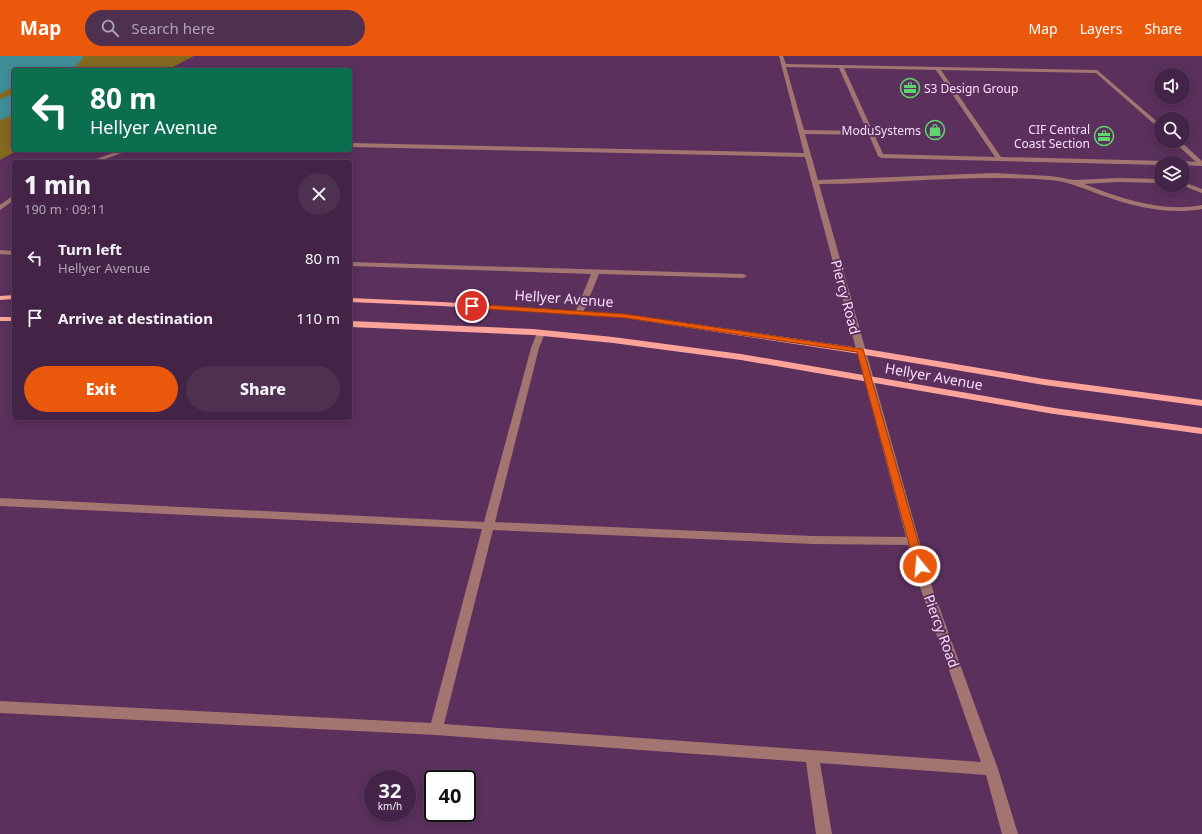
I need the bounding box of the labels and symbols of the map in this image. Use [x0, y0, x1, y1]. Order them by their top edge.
office icon: S3 Design Group [899, 77, 921, 99]
place label: S3 Design Group [924, 80, 1018, 97]
shop icon: ModuSystems [924, 119, 946, 141]
place label: CIF Central Coast Section [1014, 121, 1090, 152]
place label: ModuSystems [842, 122, 921, 139]
office icon: CIF Central Coast Section [1093, 125, 1115, 147]
street label: Piercy Road [827, 258, 865, 336]
street label: Hellyer Avenue [514, 285, 614, 311]
pin [455, 289, 489, 323]
street label: Hellyer Avenue [884, 358, 985, 394]
position arrow [899, 545, 941, 587]
street label: Piercy Road [920, 592, 964, 670]
speed limit sign: 40 [424, 770, 476, 822]

